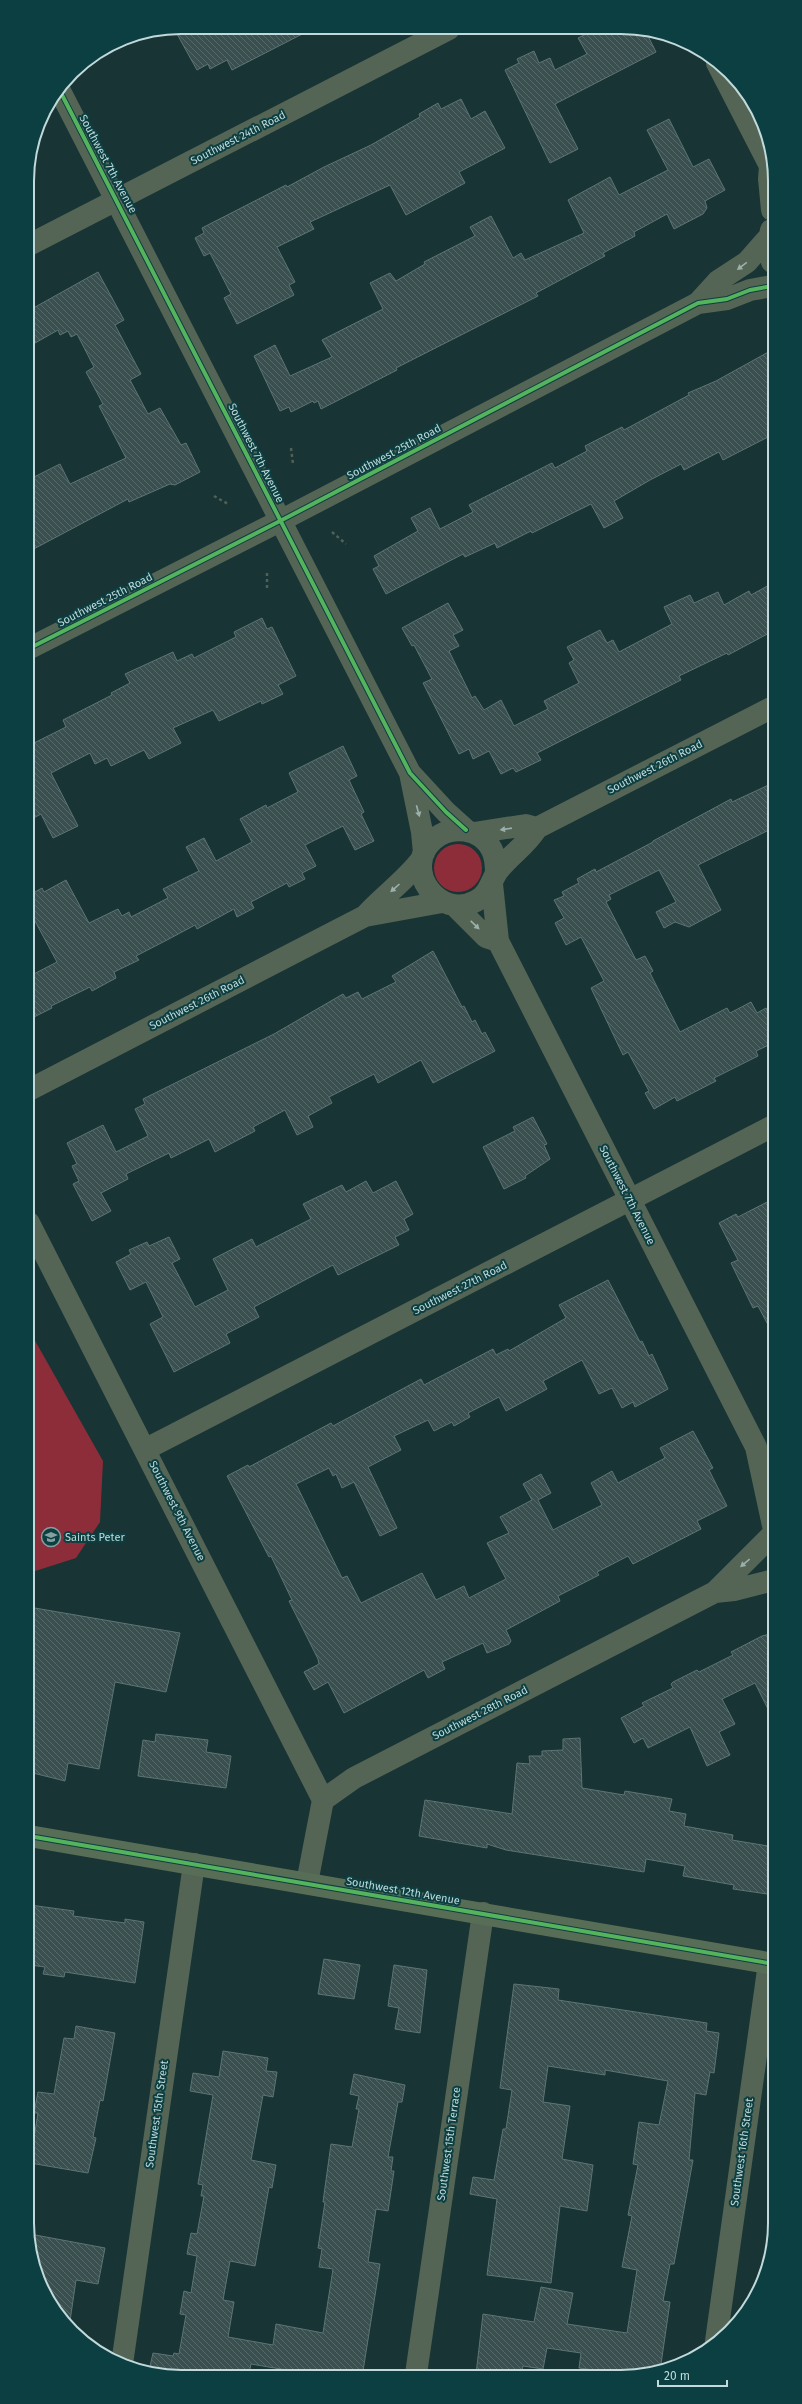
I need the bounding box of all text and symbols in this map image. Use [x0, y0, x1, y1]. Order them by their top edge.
street label: Southwest 24th Road [188, 108, 288, 168]
street label: Southwest 7th Avenue [76, 112, 140, 216]
one-way arrow [737, 261, 747, 269]
street label: Southwest 7th Avenue [225, 401, 287, 505]
street label: Southwest 25th Road [345, 422, 443, 482]
street label: Southwest 25th Road [55, 570, 155, 630]
street label: Southwest 26th Road [605, 737, 705, 797]
one-way arrow [415, 805, 421, 817]
one-way arrow [500, 826, 512, 832]
one-way arrow [390, 883, 399, 892]
one-way arrow [470, 921, 480, 930]
street label: Southwest 26th Road [147, 973, 247, 1033]
street label: Southwest 7th Avenue [596, 1143, 658, 1247]
street label: Southwest 27th Road [411, 1259, 509, 1317]
street label: Southwest 9th Avenue [146, 1459, 208, 1563]
school or university icon: Saints Peter [40, 1526, 62, 1548]
place label: Saints Peter [65, 1531, 125, 1544]
one-way arrow [739, 1558, 750, 1567]
street label: Southwest 28th Road [430, 1683, 530, 1743]
street label: Southwest 12th Avenue [345, 1875, 461, 1907]
street label: Southwest 15th Street [143, 2059, 171, 2169]
street label: Southwest 15th Terrace [435, 2086, 463, 2202]
street label: Southwest 16th Street [728, 2097, 756, 2207]
scale bar [658, 2362, 727, 2388]
text: 20 m [664, 2369, 690, 2383]

